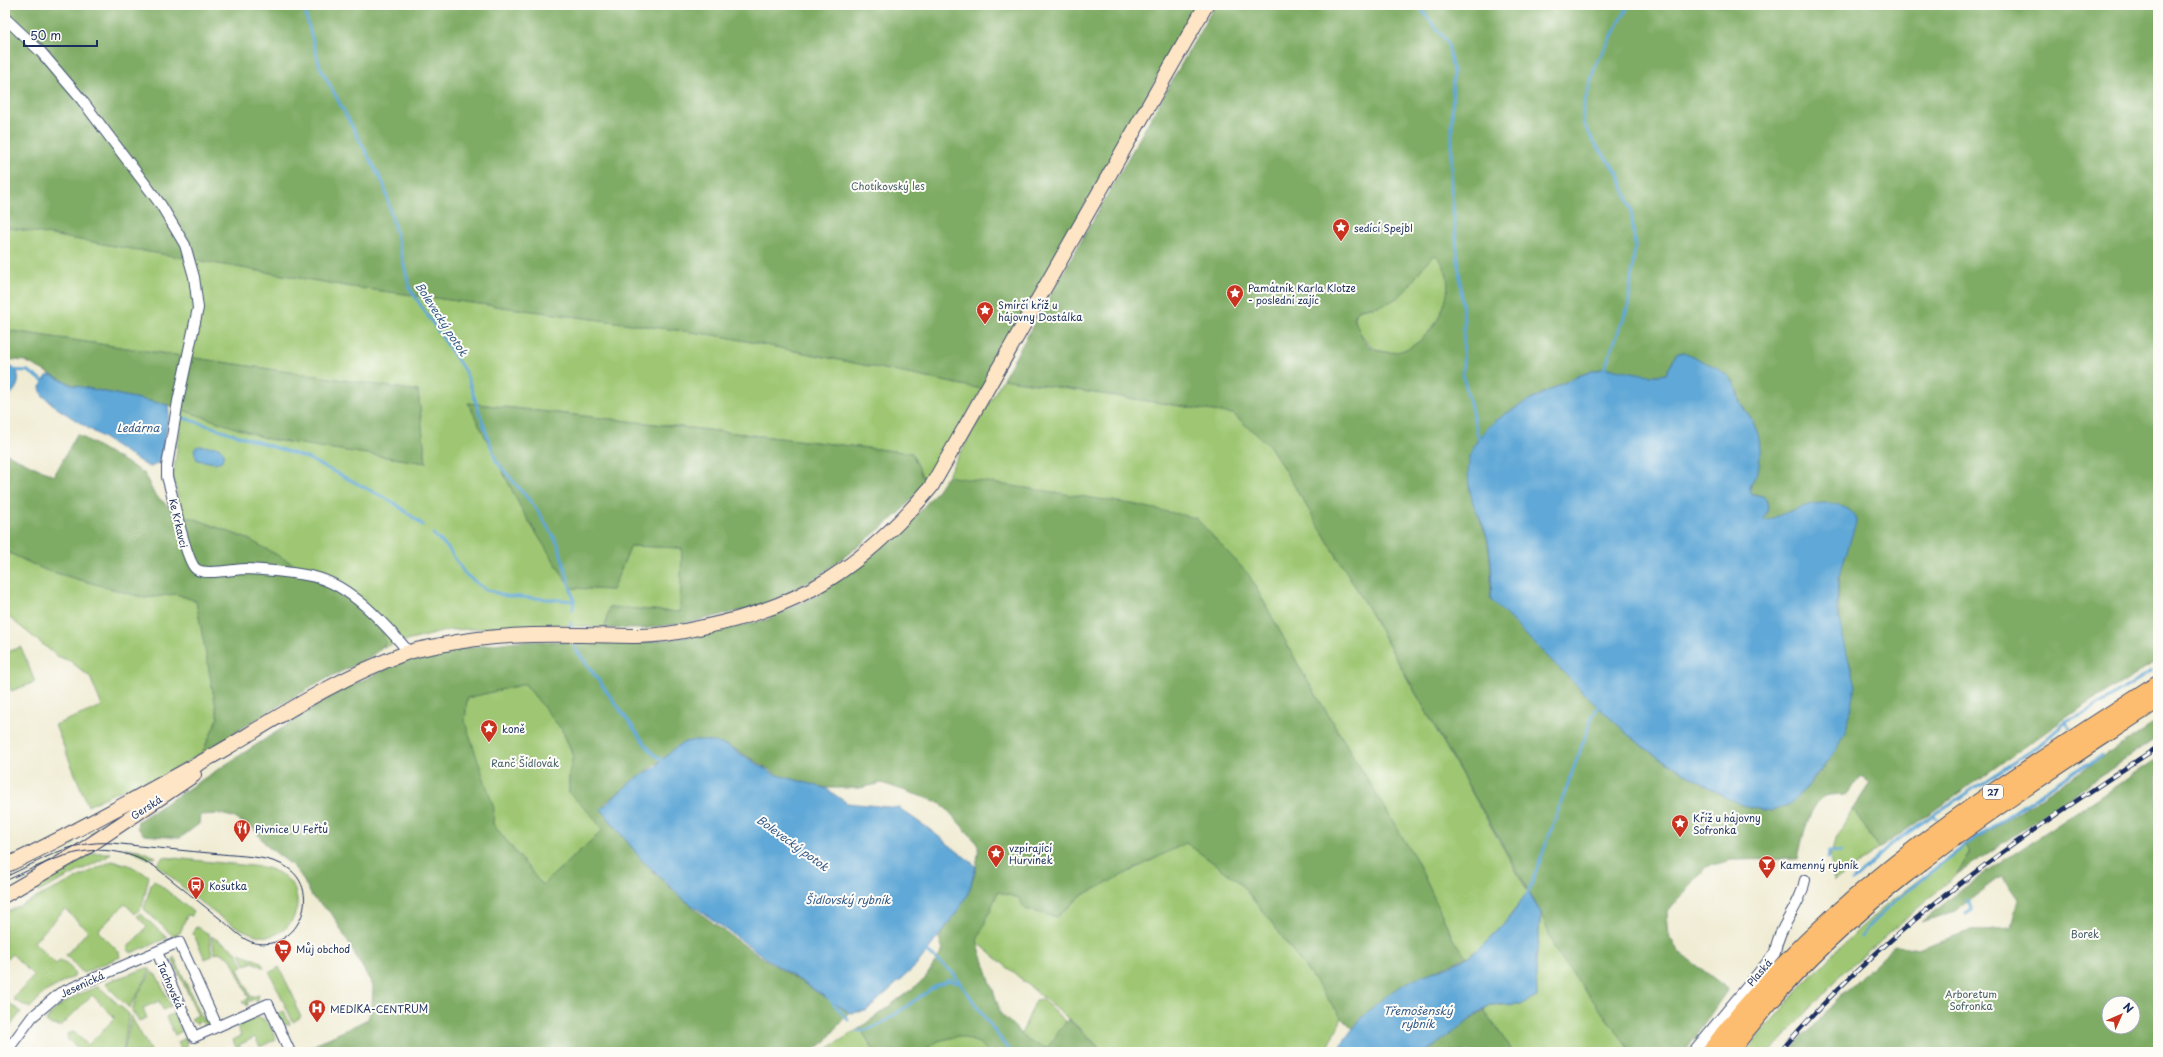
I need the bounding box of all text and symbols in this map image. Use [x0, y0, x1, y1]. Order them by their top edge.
scale bar [24, 22, 97, 48]
text: 50 m [30, 26, 61, 44]
park label: Chotíkovský les [851, 178, 925, 193]
place icon: sedící Spejbl [1331, 217, 1351, 242]
place label: sedící Spejbl [1354, 220, 1413, 235]
water label: Bolevecký potok [412, 279, 472, 359]
place label: Památník Karla Klotze - poslední zajíc [1248, 280, 1356, 307]
place icon: Památník Karla Klotze - poslední zajíc [1225, 283, 1245, 308]
place label: Smírčí kříž u hájovny Dostálka [998, 297, 1083, 324]
place icon: Smírčí kříž u hájovny Dostálka [975, 300, 995, 325]
water label: Ledárna [117, 419, 160, 436]
street label: Ke Krkavci [166, 497, 192, 549]
place icon: koně [479, 718, 499, 743]
place label: koně [502, 721, 525, 736]
park label: Ranč Šídlovák [491, 755, 559, 770]
road number: 27 [1983, 785, 2003, 799]
street label: Gerská [128, 791, 165, 823]
place label: Kříž u hájovny Sofronka [1693, 810, 1761, 837]
water label: Bolevecký potok [753, 811, 833, 875]
place icon: Kříž u hájovny Sofronka [1670, 813, 1690, 838]
restaurant icon: Pivnice U Feřtů [232, 818, 252, 843]
place label: Pivnice U Feřtů [255, 821, 328, 836]
place label: vzpírající Hurvínek [1009, 840, 1053, 867]
place icon: vzpírající Hurvínek [986, 843, 1006, 868]
bar icon: Kamenný rybník [1757, 854, 1777, 879]
place label: Kamenný rybník [1780, 857, 1860, 873]
bus stop icon: Košutka [186, 875, 206, 900]
place label: Košutka [209, 878, 248, 893]
water label: Šidlovský rybník [805, 891, 891, 908]
park label: Borek [2071, 926, 2099, 941]
supermarket icon: Můj obchod [273, 938, 293, 963]
place label: Můj obchod [296, 941, 350, 956]
street label: Plaská [1743, 954, 1776, 989]
street label: Tachovská [154, 959, 188, 1012]
street label: Jesenická [58, 967, 107, 1001]
park label: Arboretum Sofronka [1945, 986, 1997, 1013]
north arrow [2101, 995, 2141, 1035]
hospital icon: MEDIKA-CENTRUM [307, 998, 327, 1023]
text: N [2119, 998, 2138, 1017]
place label: MEDIKA-CENTRUM [330, 1001, 428, 1016]
water label: Třemošenský rybník [1383, 1002, 1454, 1032]

